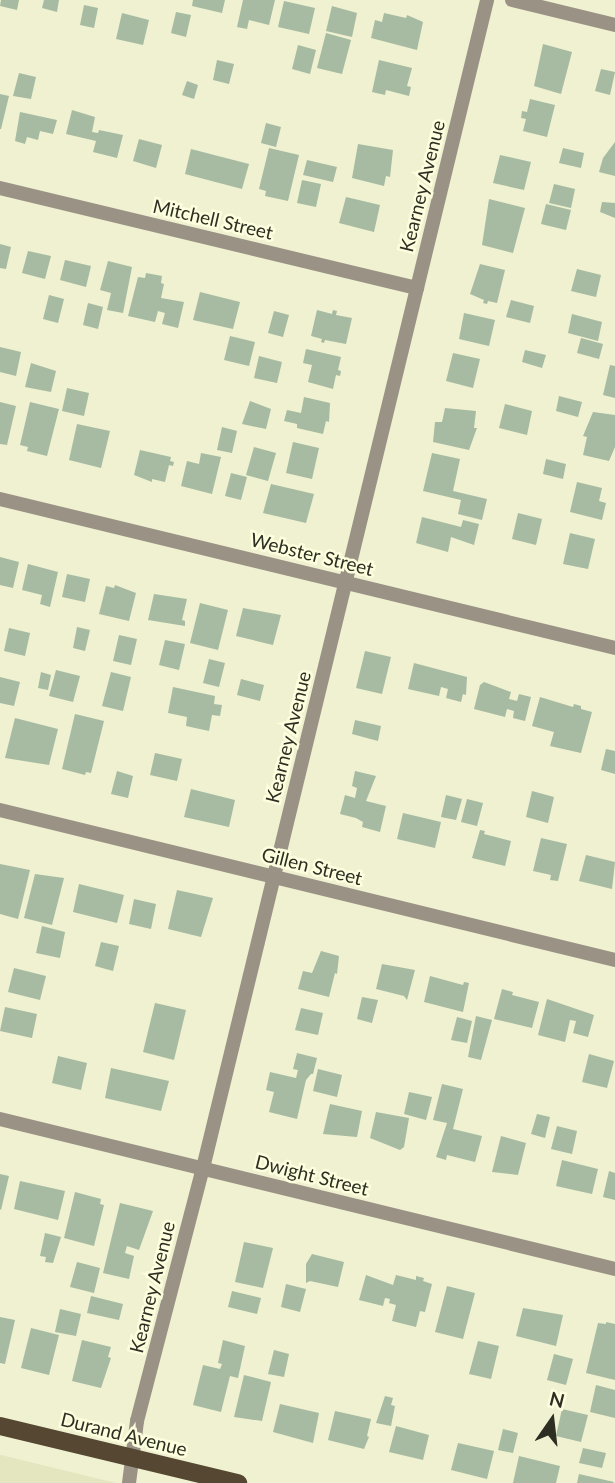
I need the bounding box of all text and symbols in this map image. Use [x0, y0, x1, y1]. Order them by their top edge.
street label: Kearney Avenue [394, 117, 450, 255]
street label: Mitchell Street [151, 194, 275, 244]
street label: Webster Street [248, 528, 376, 580]
street label: Kearney Avenue [260, 668, 316, 806]
street label: Gillen Street [259, 842, 365, 890]
street label: Dwight Street [253, 1150, 371, 1200]
street label: Kearney Avenue [124, 1218, 180, 1356]
north arrow [517, 1385, 587, 1455]
text: N [547, 1386, 567, 1412]
street label: Durand Avenue [58, 1407, 190, 1461]

